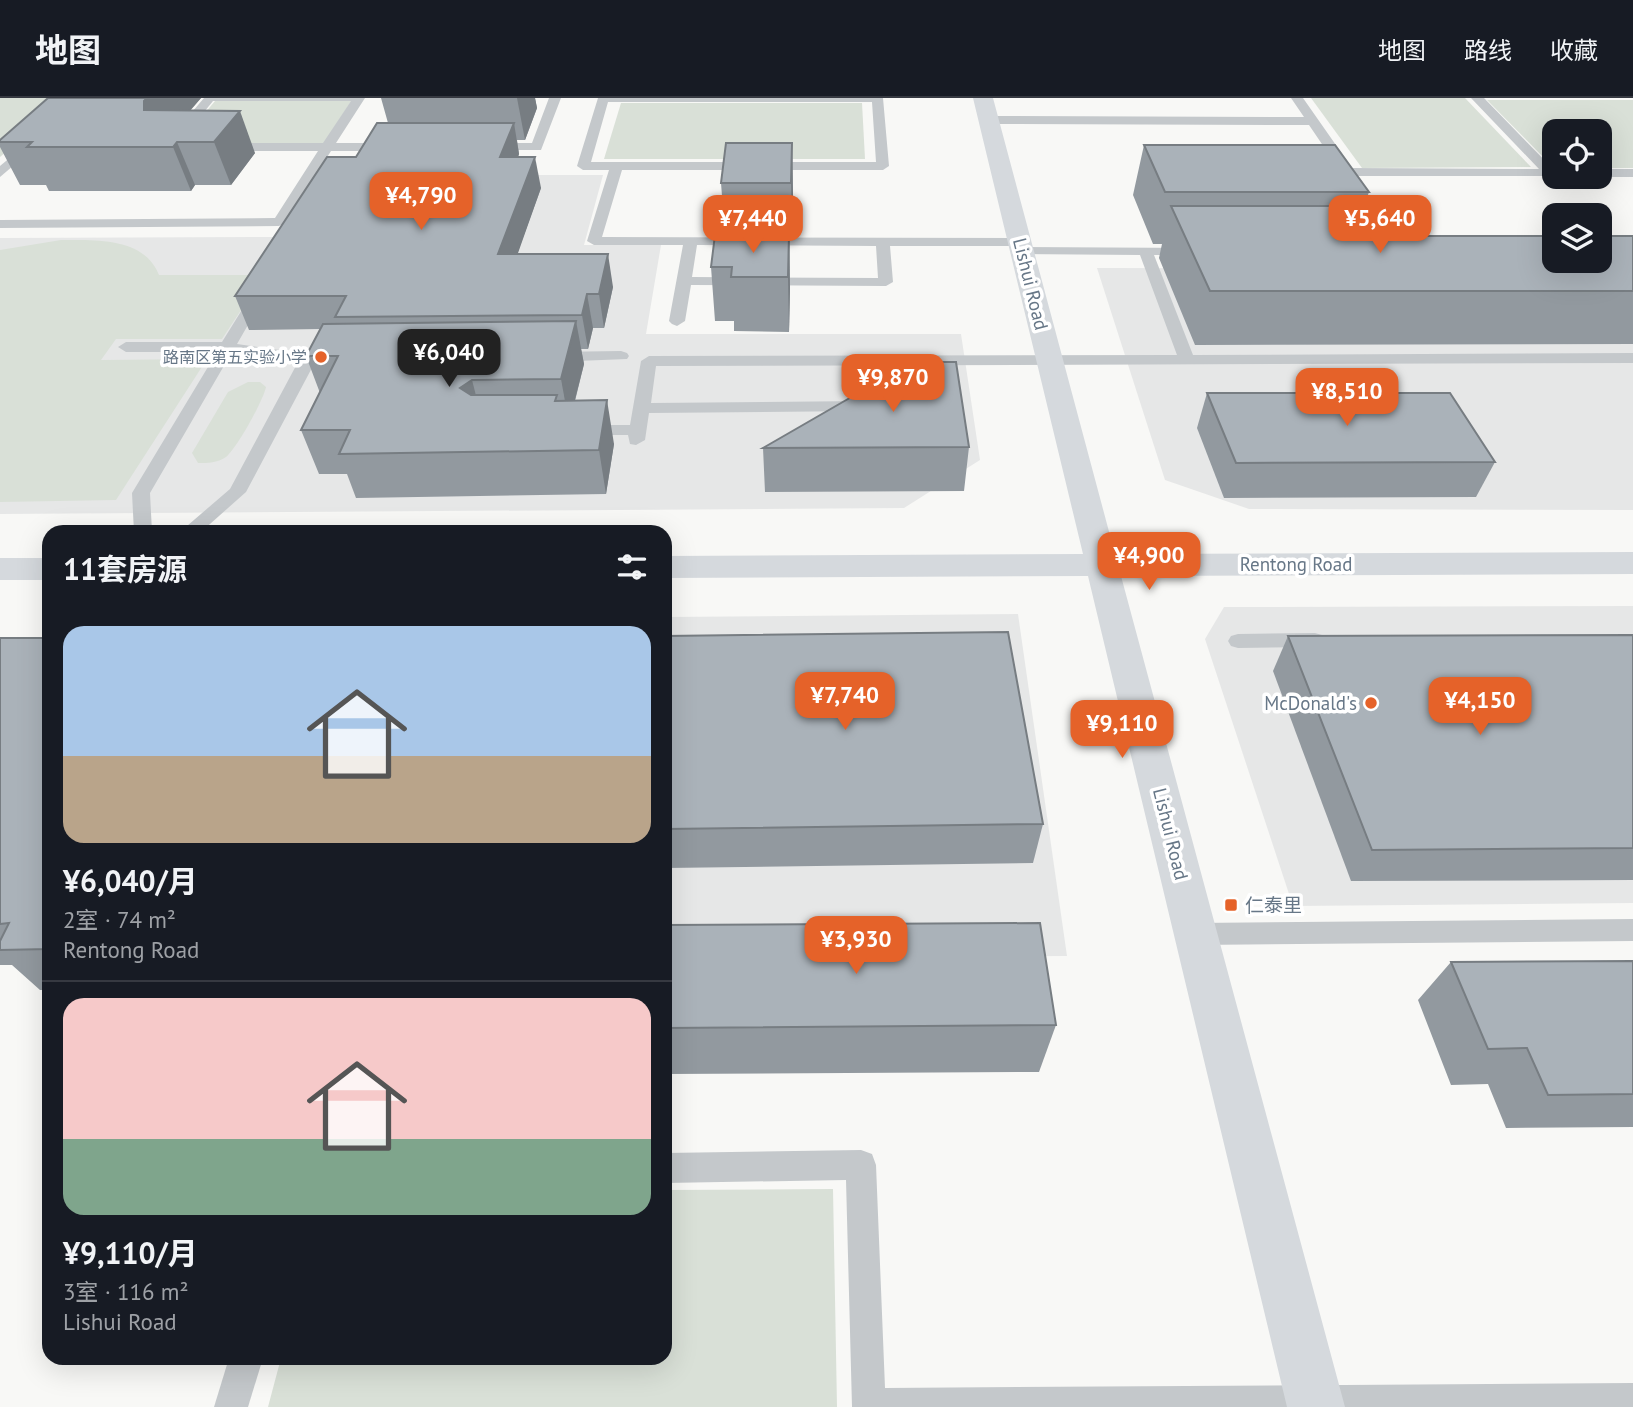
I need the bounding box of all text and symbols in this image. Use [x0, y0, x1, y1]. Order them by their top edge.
text: 地图 [35, 28, 101, 71]
text: 地图 [1378, 35, 1426, 66]
text: 路线 [1464, 35, 1512, 66]
text: 收藏 [1550, 35, 1598, 66]
map controls [1542, 119, 1612, 273]
button: locate [1542, 119, 1612, 189]
pin: ¥4,790 [364, 172, 478, 232]
text: ¥4,790 [385, 180, 457, 209]
pin: ¥7,440 [696, 195, 810, 255]
pin: ¥5,640 [1323, 195, 1437, 255]
text: ¥7,440 [719, 203, 787, 232]
text: ¥5,640 [1344, 203, 1416, 232]
button: layers [1542, 203, 1612, 273]
street label: Lishui Road [1008, 236, 1054, 332]
pin: ¥6,040 [392, 330, 506, 389]
text: ¥6,040 [413, 337, 485, 366]
place label: 路南区第五实验小学 [163, 347, 307, 367]
marker: 路南区第五实验小学 [313, 349, 329, 365]
pin: ¥9,870 [836, 354, 950, 414]
text: ¥9,870 [857, 362, 929, 391]
pin: ¥8,510 [1290, 368, 1404, 428]
text: ¥8,510 [1311, 376, 1383, 405]
pin: ¥4,900 [1092, 532, 1206, 592]
text: ¥4,900 [1113, 540, 1185, 569]
icon: filters [613, 548, 651, 586]
text: 11套房源 [63, 549, 187, 588]
street label: Rentong Road [1240, 552, 1352, 576]
icon: home [294, 671, 420, 797]
pin: ¥7,740 [788, 672, 902, 732]
pin: ¥4,150 [1423, 678, 1537, 737]
text: ¥7,740 [811, 680, 879, 709]
text: ¥4,150 [1444, 685, 1516, 714]
place label: McDonald's [1264, 691, 1357, 715]
marker: McDonald's [1363, 695, 1379, 711]
pin: ¥9,110 [1065, 700, 1179, 760]
text: ¥9,110 [1086, 708, 1158, 737]
street label: Lishui Road [1148, 786, 1194, 882]
text: ¥6,040/月 [63, 861, 198, 900]
place label: 仁泰里 [1245, 893, 1302, 917]
marker: 仁泰里 [1223, 897, 1239, 913]
text: 2室 · 74 m² [63, 905, 176, 934]
pin: ¥3,930 [799, 916, 913, 976]
text: ¥3,930 [820, 924, 892, 953]
text: Rentong Road [63, 935, 199, 964]
icon: home [294, 1043, 420, 1169]
text: ¥9,110/月 [63, 1233, 198, 1272]
text: 3室 · 116 m² [63, 1277, 188, 1306]
text: Lishui Road [63, 1307, 177, 1336]

